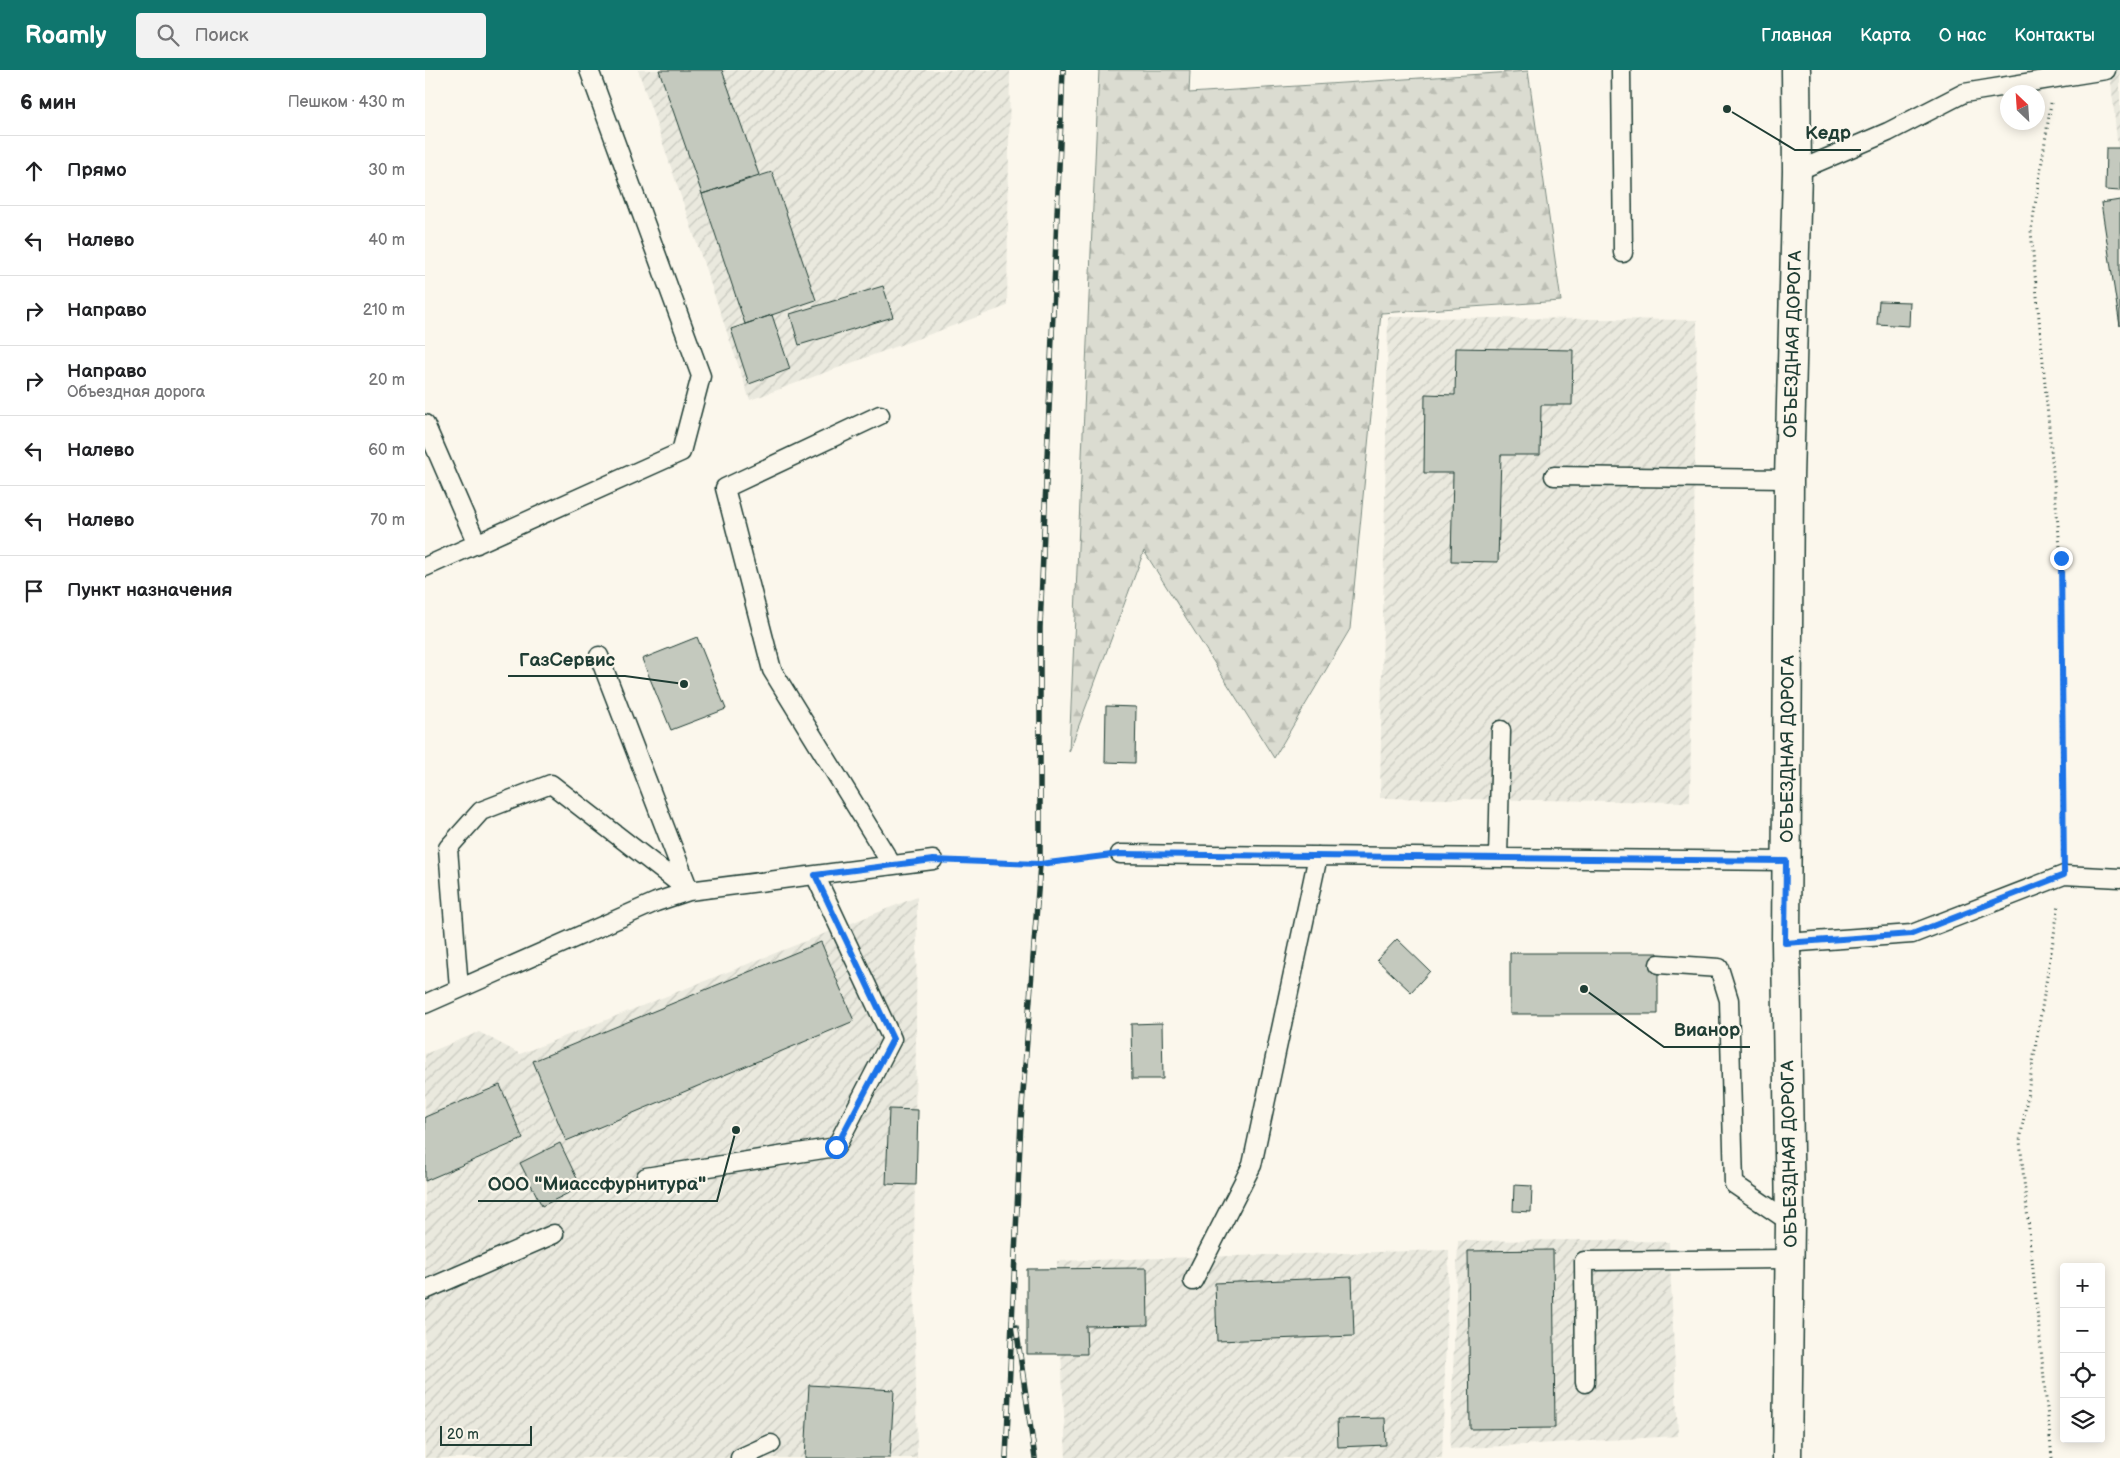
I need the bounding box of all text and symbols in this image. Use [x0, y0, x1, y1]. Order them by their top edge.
search box [136, 13, 486, 58]
text: Roamly [25, 21, 106, 50]
icon: search [154, 21, 182, 49]
text: Поиск [194, 24, 249, 47]
text: Главная [1761, 25, 1832, 46]
text: Карта [1860, 25, 1911, 46]
text: О нас [1939, 25, 1986, 46]
text: Контакты [2014, 25, 2095, 46]
north arrow [2000, 85, 2045, 130]
text: 6 мин [20, 90, 76, 115]
text: Пешком · 430 m [288, 93, 405, 112]
callout: Кедр [1795, 116, 1861, 150]
text: Кедр [1805, 122, 1852, 145]
icon: ahead [20, 157, 48, 185]
text: Прямо [67, 159, 127, 182]
text: 30 m [368, 161, 405, 180]
icon: left [20, 227, 48, 255]
text: Налево [67, 229, 134, 252]
text: 40 m [368, 231, 405, 250]
street label: ОБЪЕЗДНАЯ ДОРОГА [1780, 250, 1806, 438]
icon: right [20, 297, 48, 325]
text: Направо [67, 299, 147, 322]
text: 210 m [363, 301, 405, 320]
text: Направо [67, 360, 147, 383]
icon: right [20, 367, 48, 395]
text: 20 m [369, 371, 405, 390]
text: Объездная дорога [67, 383, 205, 402]
icon: left [20, 437, 48, 465]
text: Налево [67, 439, 134, 462]
text: 60 m [368, 441, 405, 460]
icon: left [20, 507, 48, 535]
text: Налево [67, 509, 134, 532]
text: 70 m [370, 511, 405, 530]
route end [2050, 547, 2073, 570]
icon: arrive [20, 577, 48, 605]
text: Пункт назначения [67, 579, 232, 602]
callout: ГазСервис [508, 642, 625, 676]
text: ГазСервис [519, 649, 616, 672]
street label: ОБЪЕЗДНАЯ ДОРОГА [1777, 655, 1799, 843]
callout: Вианор [1664, 1013, 1750, 1047]
text: Вианор [1674, 1019, 1741, 1042]
street label: ОБЪЕЗДНАЯ ДОРОГА [1777, 1060, 1802, 1248]
route start [825, 1136, 848, 1159]
callout: ООО "Миассфурнитура" [478, 1167, 717, 1201]
text: ООО "Миассфурнитура" [488, 1173, 706, 1196]
map controls [2060, 1263, 2105, 1443]
button: + [2060, 1263, 2105, 1308]
button: − [2060, 1308, 2105, 1353]
button: locate [2060, 1353, 2105, 1398]
button: layers [2060, 1398, 2105, 1443]
scale bar [440, 1423, 533, 1446]
text: 20 m [447, 1426, 479, 1443]

